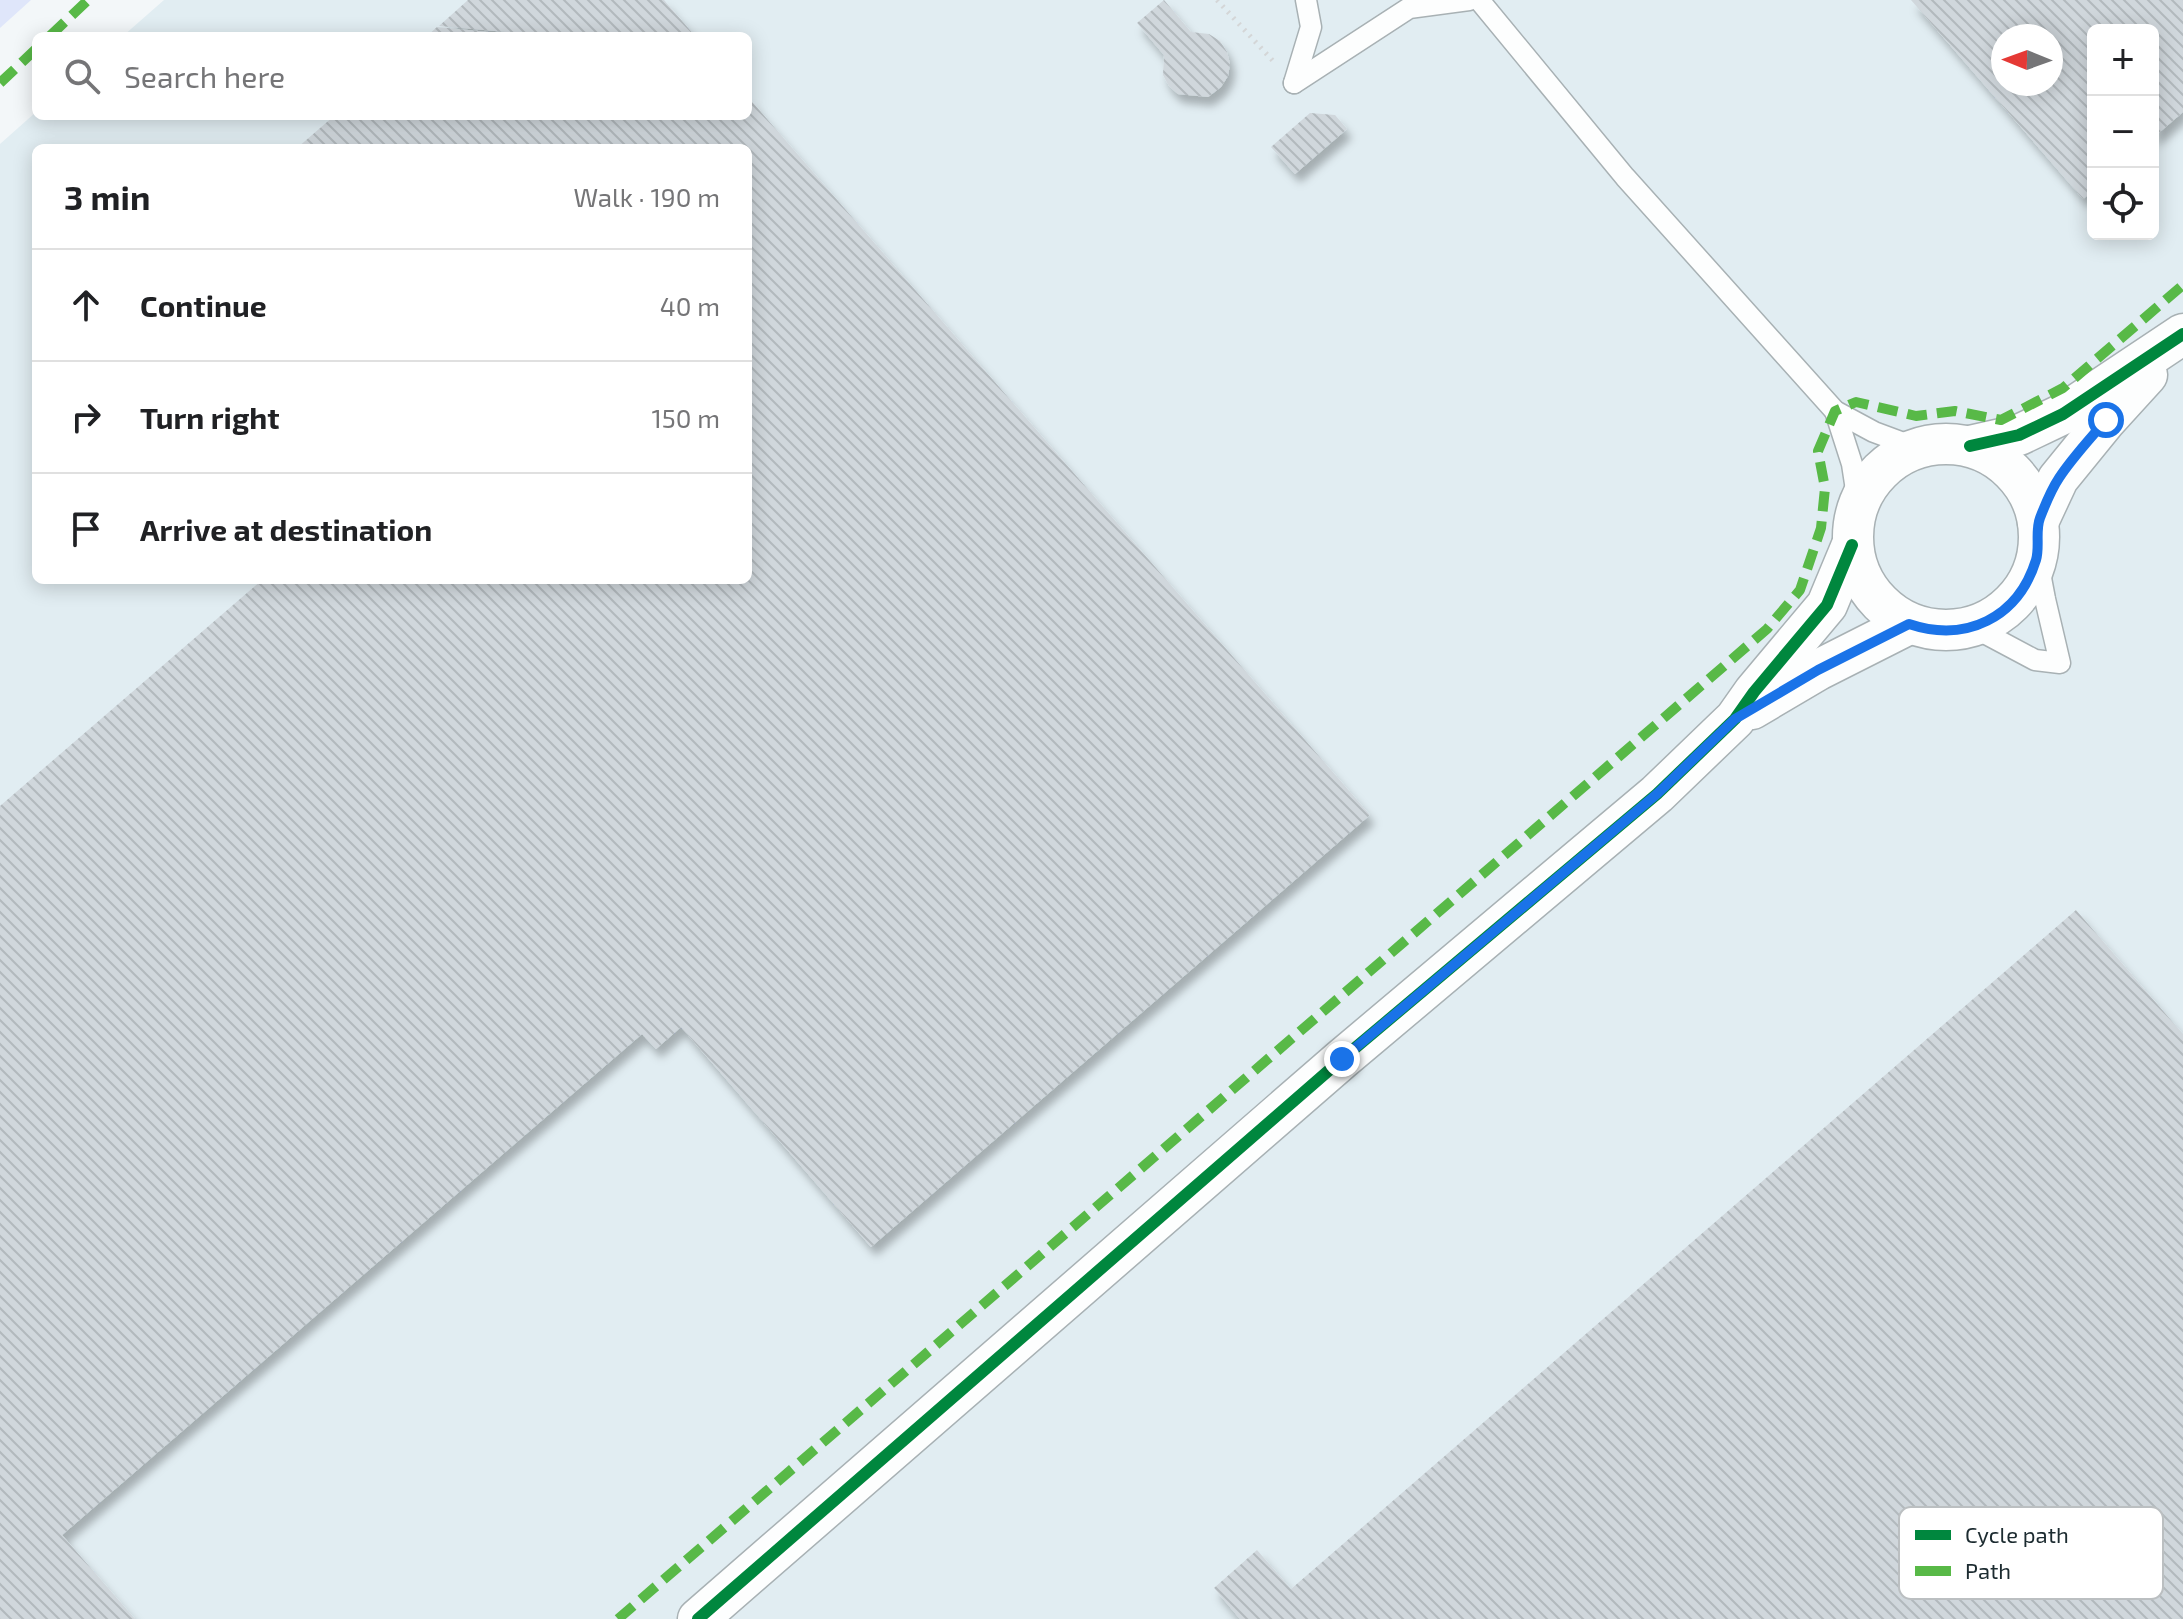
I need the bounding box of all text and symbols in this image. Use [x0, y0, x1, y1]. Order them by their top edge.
north arrow [1991, 24, 2063, 96]
map controls [2087, 24, 2159, 240]
button: + [2087, 24, 2159, 96]
search box [32, 32, 752, 120]
icon: search [60, 54, 104, 98]
text: Search here [124, 58, 285, 94]
button: − [2087, 96, 2159, 168]
button: locate [2087, 168, 2159, 240]
text: 3 min [64, 176, 150, 217]
text: Walk · 190 m [573, 181, 720, 212]
icon: ahead [64, 283, 108, 327]
text: Continue [140, 287, 267, 323]
text: 40 m [660, 290, 720, 321]
icon: right [64, 395, 108, 439]
text: Turn right [140, 399, 280, 435]
text: 150 m [651, 402, 720, 433]
route start [2088, 402, 2124, 438]
icon: arrive [64, 507, 108, 551]
text: Arrive at destination [140, 511, 432, 547]
route end [1324, 1041, 1360, 1077]
legend [1899, 1507, 2163, 1599]
text: Cycle path [1965, 1521, 2069, 1547]
text: Path [1965, 1557, 2011, 1583]

